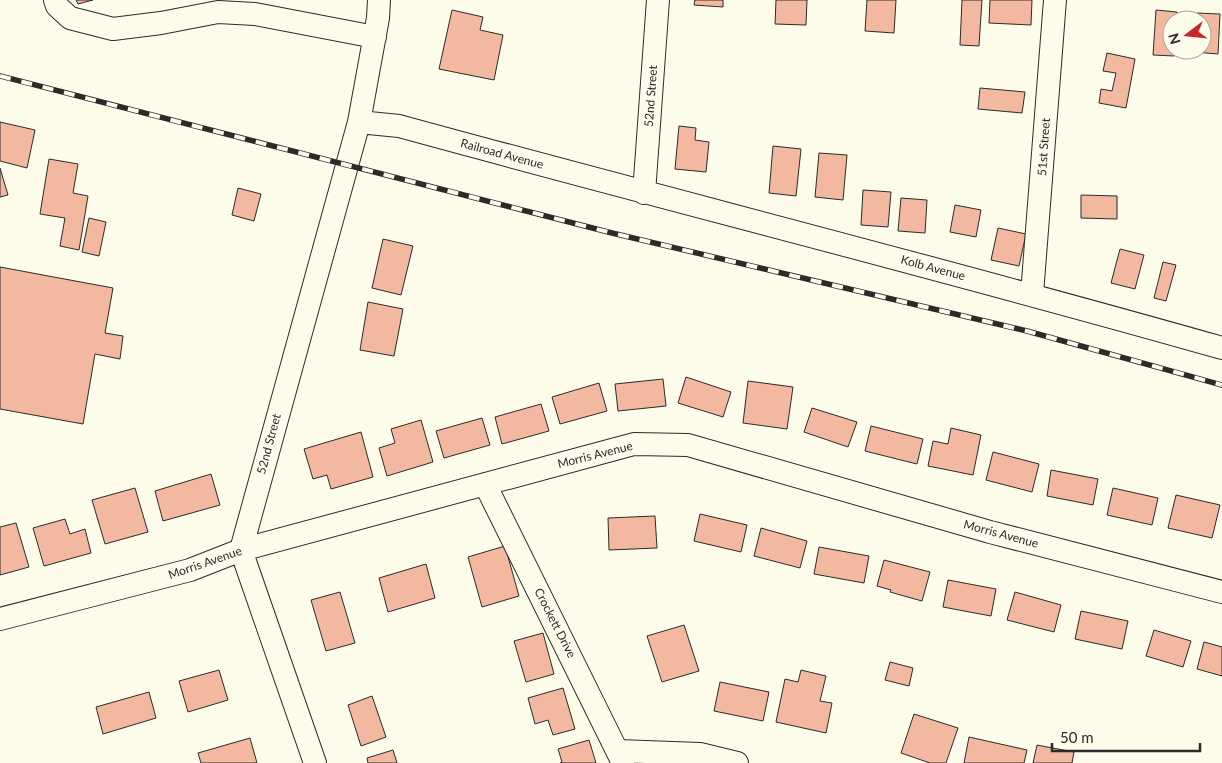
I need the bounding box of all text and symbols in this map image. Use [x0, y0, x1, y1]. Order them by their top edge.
north arrow [1162, 10, 1212, 60]
text: N [1164, 31, 1184, 46]
street label: 52nd Street [641, 64, 660, 127]
street label: 51st Street [1034, 117, 1053, 176]
street label: Railroad Avenue [459, 135, 545, 172]
street label: Kolb Avenue [899, 252, 967, 283]
street label: 52nd Street [253, 411, 284, 476]
street label: Morris Avenue [556, 438, 634, 471]
street label: Morris Avenue [962, 516, 1040, 551]
street label: Morris Avenue [166, 543, 244, 582]
street label: Crockett Drive [531, 585, 580, 660]
scale bar [1052, 720, 1200, 752]
text: 50 m [1060, 728, 1094, 746]

